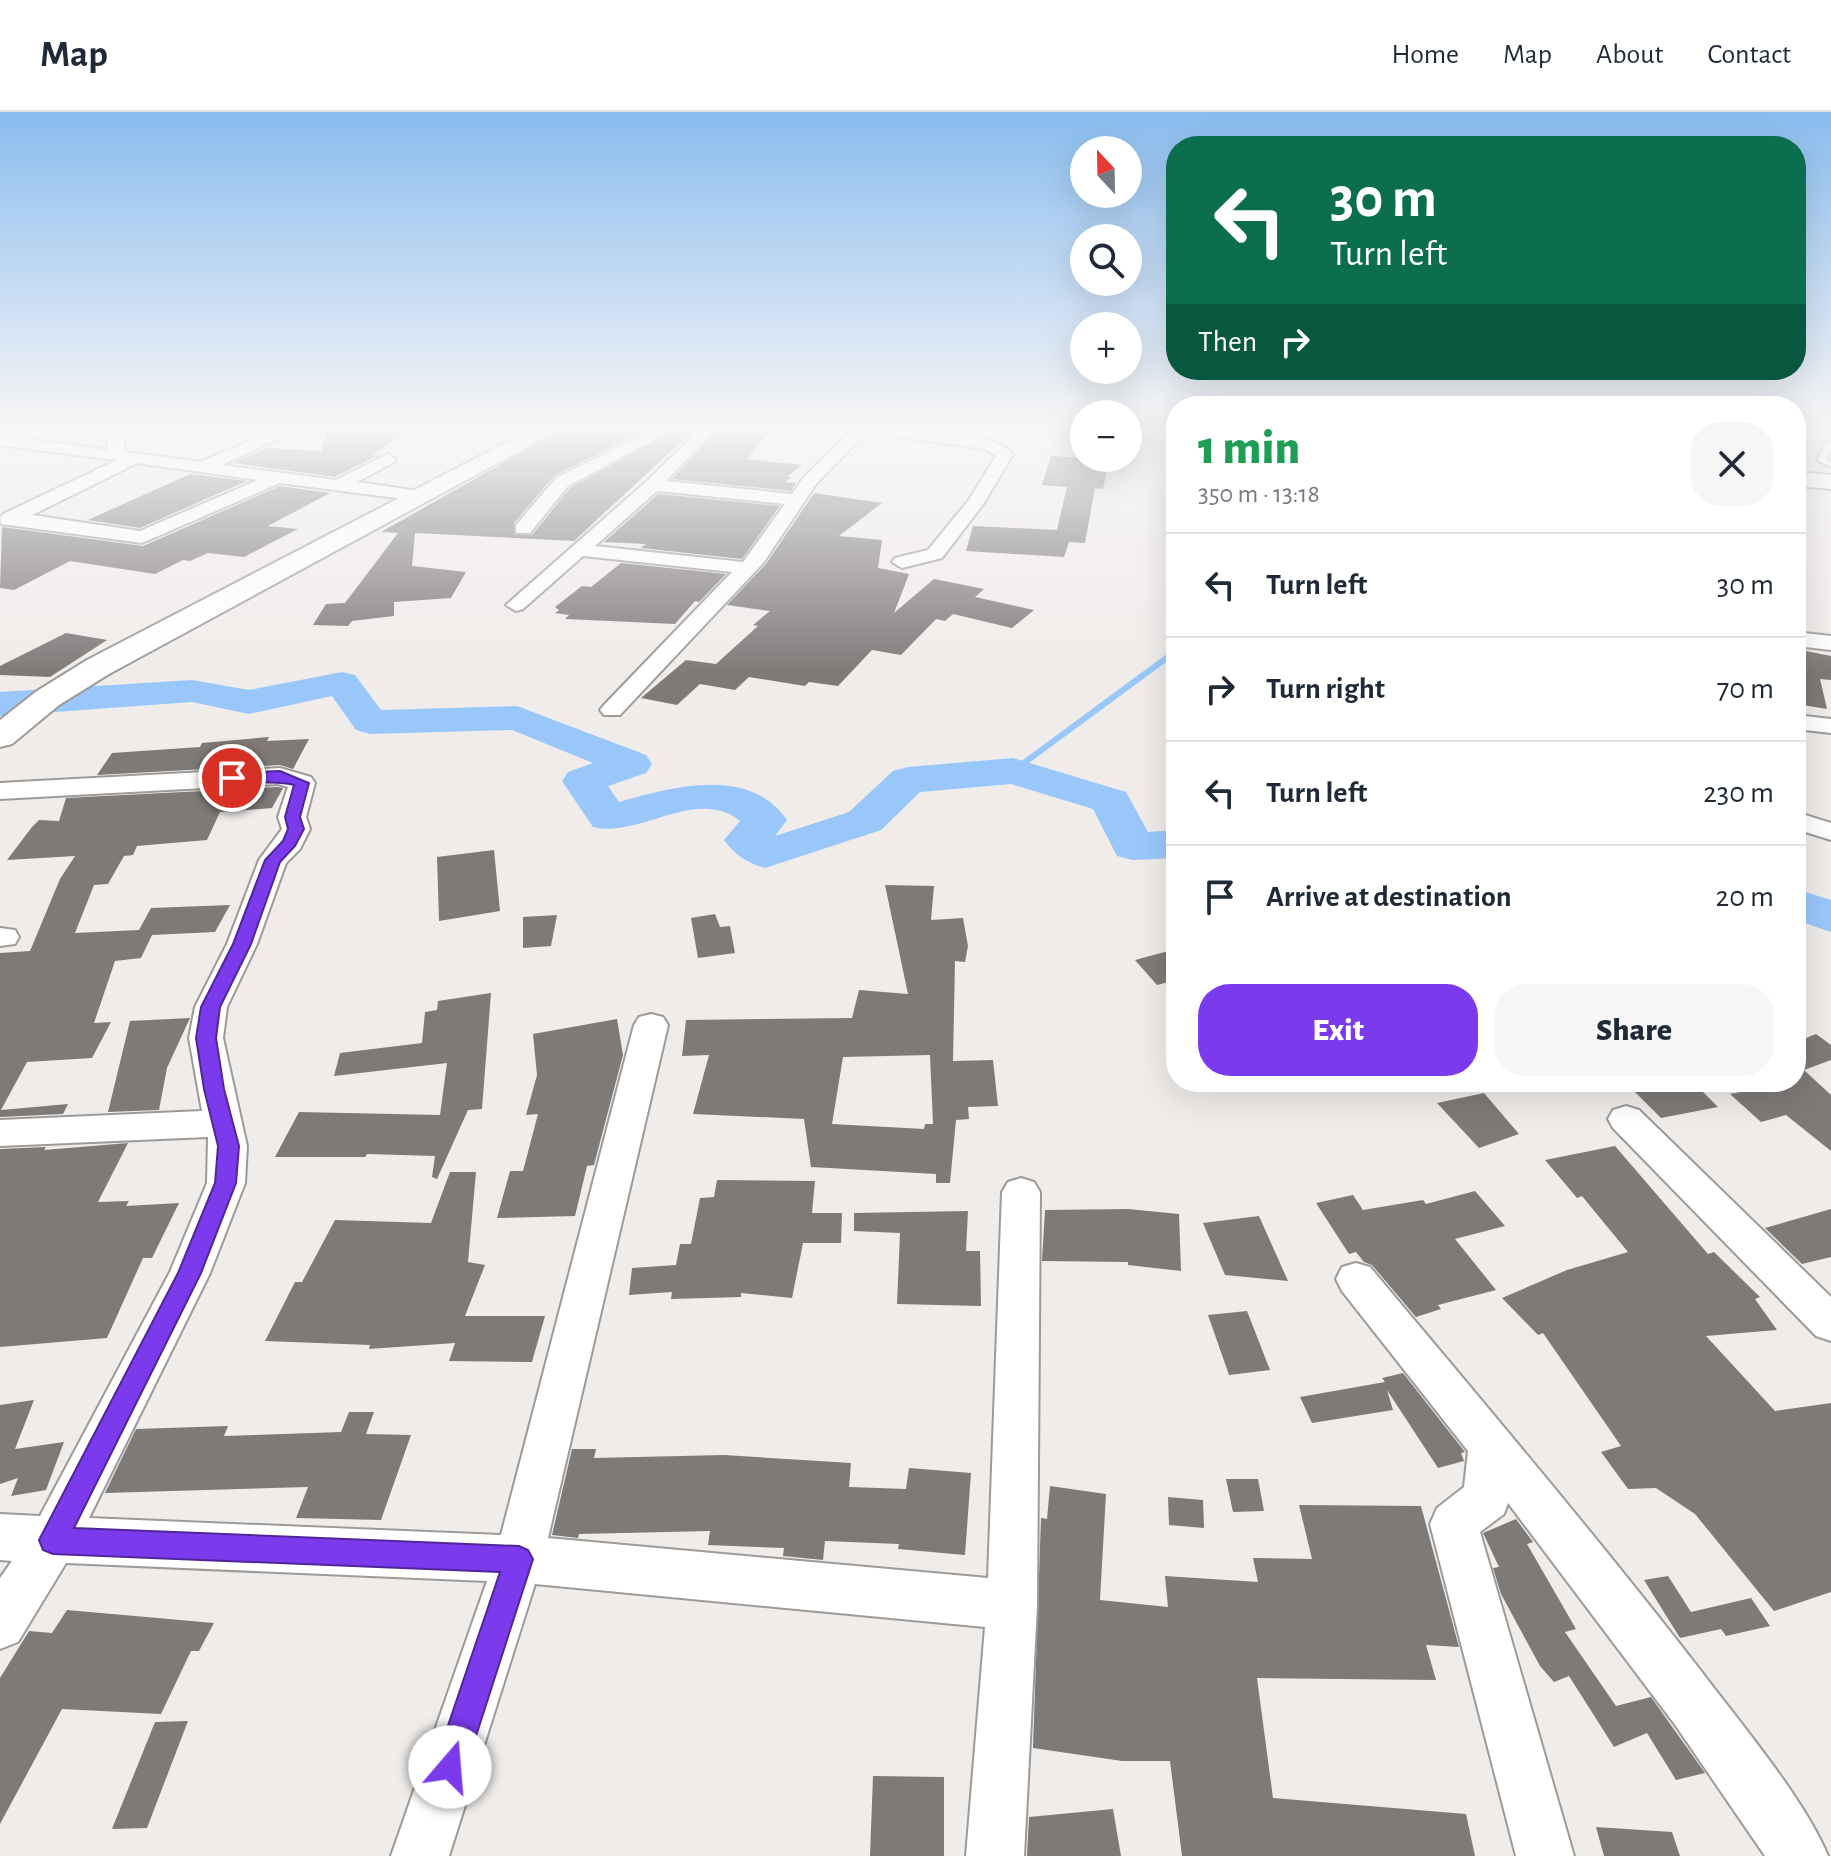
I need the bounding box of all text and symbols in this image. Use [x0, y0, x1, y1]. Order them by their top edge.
text: Map [40, 36, 108, 74]
text: Home [1392, 41, 1459, 69]
text: Map [1503, 41, 1552, 69]
text: About [1596, 41, 1664, 69]
text: Contact [1708, 41, 1791, 69]
north arrow [1070, 136, 1142, 208]
map controls [1070, 136, 1142, 472]
icon: left [1198, 168, 1302, 272]
text: 30 m [1330, 171, 1437, 227]
button: search [1070, 224, 1142, 296]
text: Turn left [1330, 236, 1447, 272]
button: + [1070, 312, 1142, 384]
icon: right [1273, 320, 1317, 364]
text: Then [1198, 327, 1257, 357]
button: − [1070, 400, 1142, 472]
button: close [1690, 422, 1774, 506]
text: 1 min [1198, 425, 1300, 473]
text: 350 m · 13:18 [1198, 481, 1320, 507]
icon: left [1198, 563, 1242, 607]
text: Turn left [1266, 570, 1367, 600]
text: 30 m [1717, 570, 1774, 600]
icon: right [1198, 667, 1242, 711]
text: Turn right [1266, 674, 1385, 704]
text: 70 m [1717, 674, 1774, 704]
pin [198, 744, 266, 812]
icon: arrive [210, 756, 254, 800]
icon: left [1198, 771, 1242, 815]
text: Turn left [1266, 778, 1367, 808]
text: 230 m [1703, 778, 1774, 808]
icon: arrive [1198, 875, 1242, 919]
text: Arrive at destination [1266, 882, 1512, 912]
text: 20 m [1716, 882, 1774, 912]
button: Exit [1198, 984, 1478, 1076]
button: Share [1494, 984, 1774, 1076]
position arrow [408, 1725, 492, 1809]

